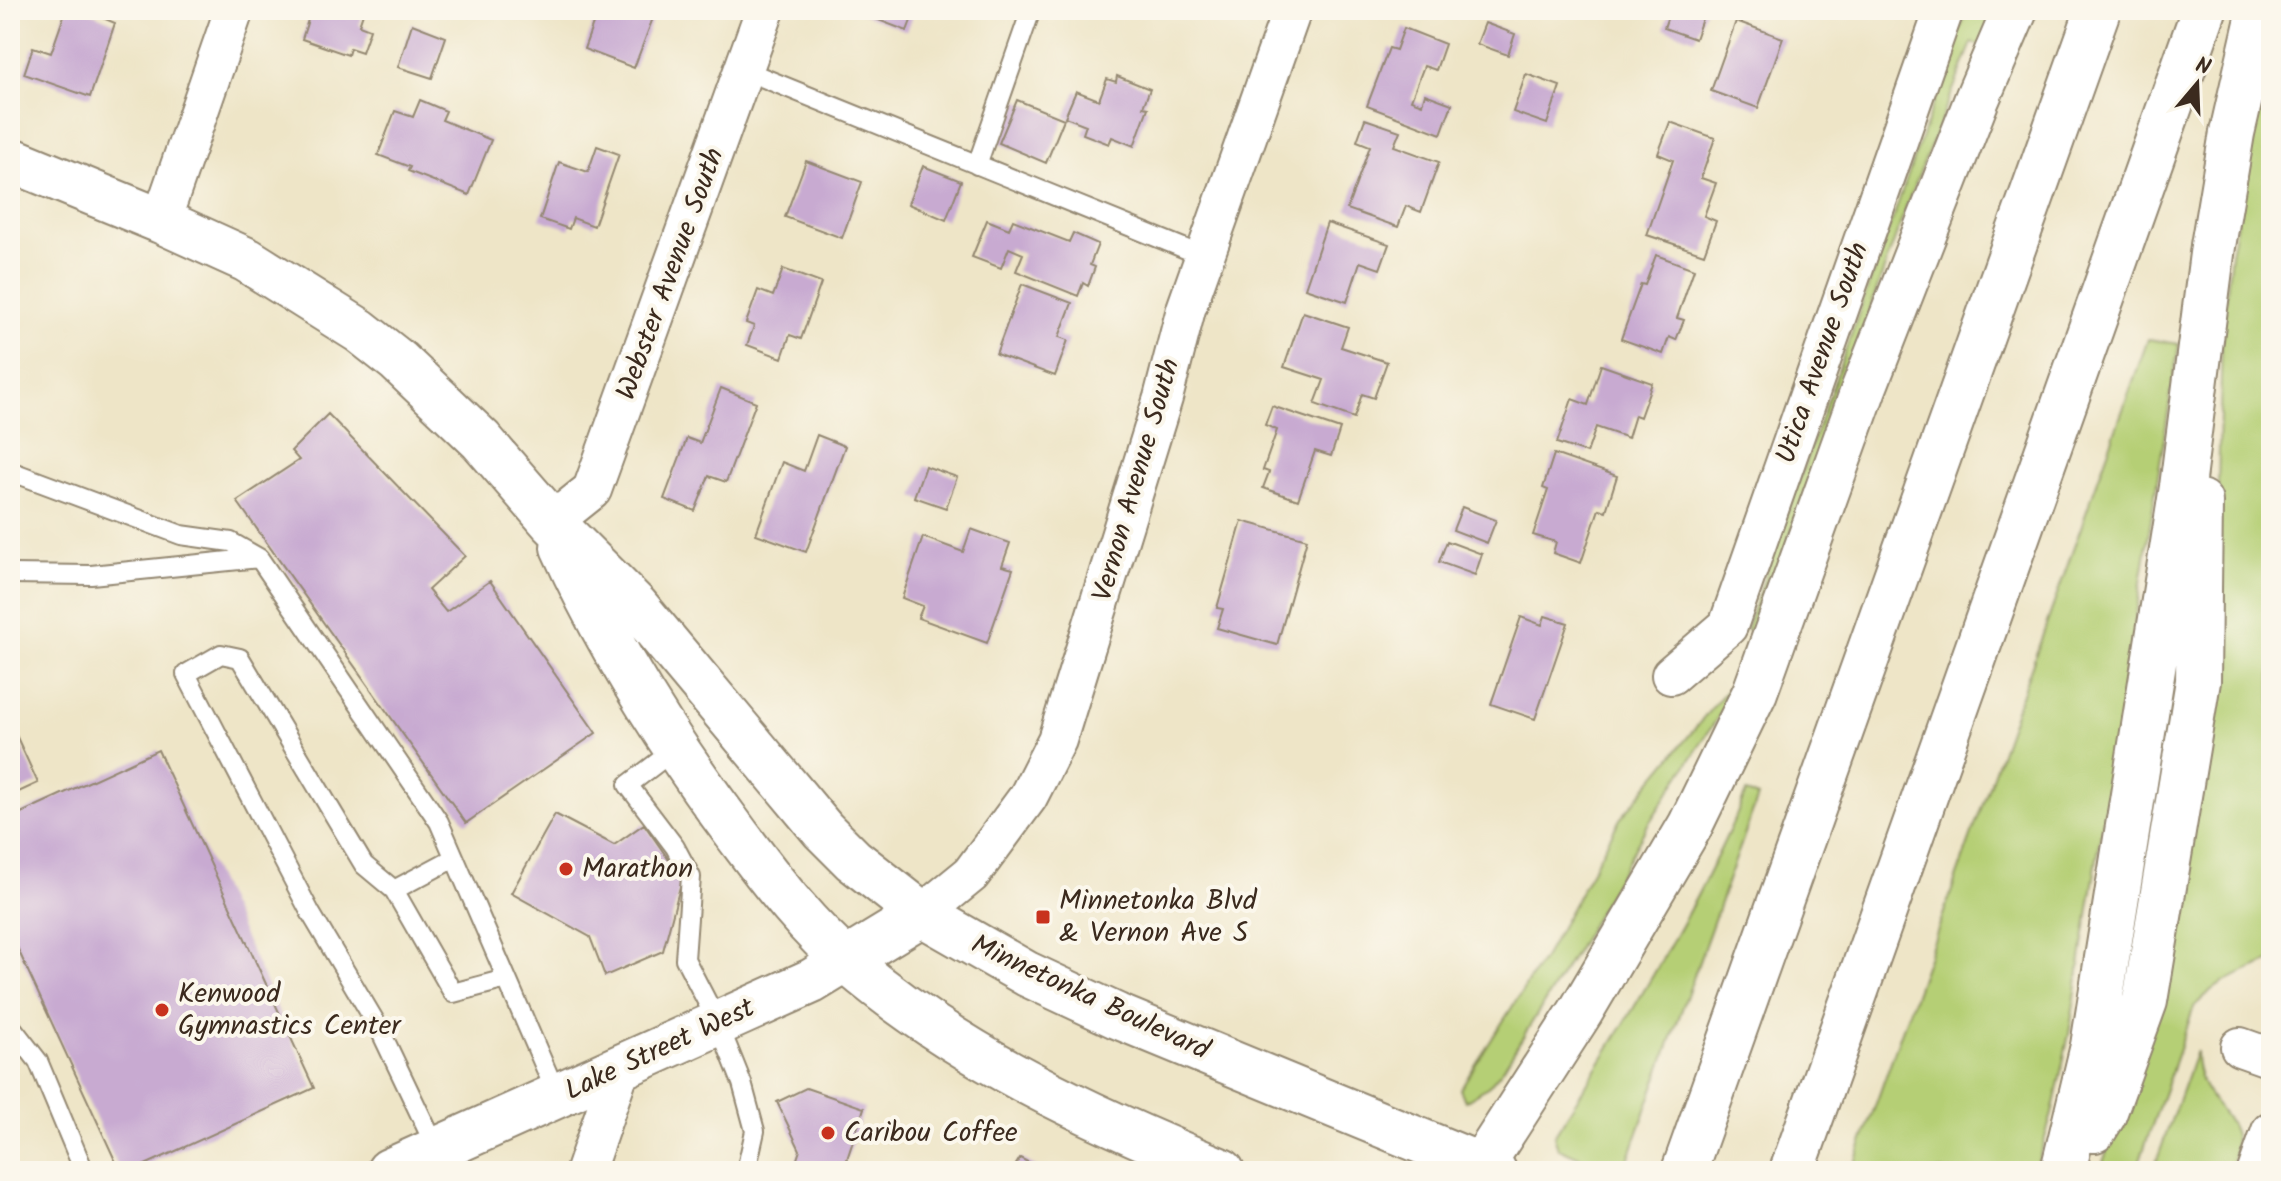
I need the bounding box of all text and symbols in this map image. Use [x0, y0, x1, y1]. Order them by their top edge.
north arrow [2157, 44, 2237, 124]
text: N [2190, 49, 2215, 86]
street label: Webster Avenue South [604, 142, 738, 406]
street label: Utica Avenue South [1764, 236, 1882, 470]
street label: Vernon Avenue South [1081, 353, 1193, 607]
place label: Marathon [582, 847, 693, 892]
marker: Marathon [557, 860, 575, 878]
place label: Minnetonka Blvd & Vernon Ave S [1059, 879, 1258, 956]
marker: Minnetonka Blvd & Vernon Ave S [1034, 908, 1052, 926]
street label: Minnetonka Boulevard [963, 923, 1218, 1074]
place label: Kenwood Gymnastics Center [178, 972, 402, 1049]
street label: Lake Street West [558, 986, 763, 1114]
marker: Kenwood Gymnastics Center [153, 1001, 171, 1019]
place label: Caribou Coffee [844, 1111, 1018, 1156]
marker: Caribou Coffee [819, 1124, 837, 1142]

